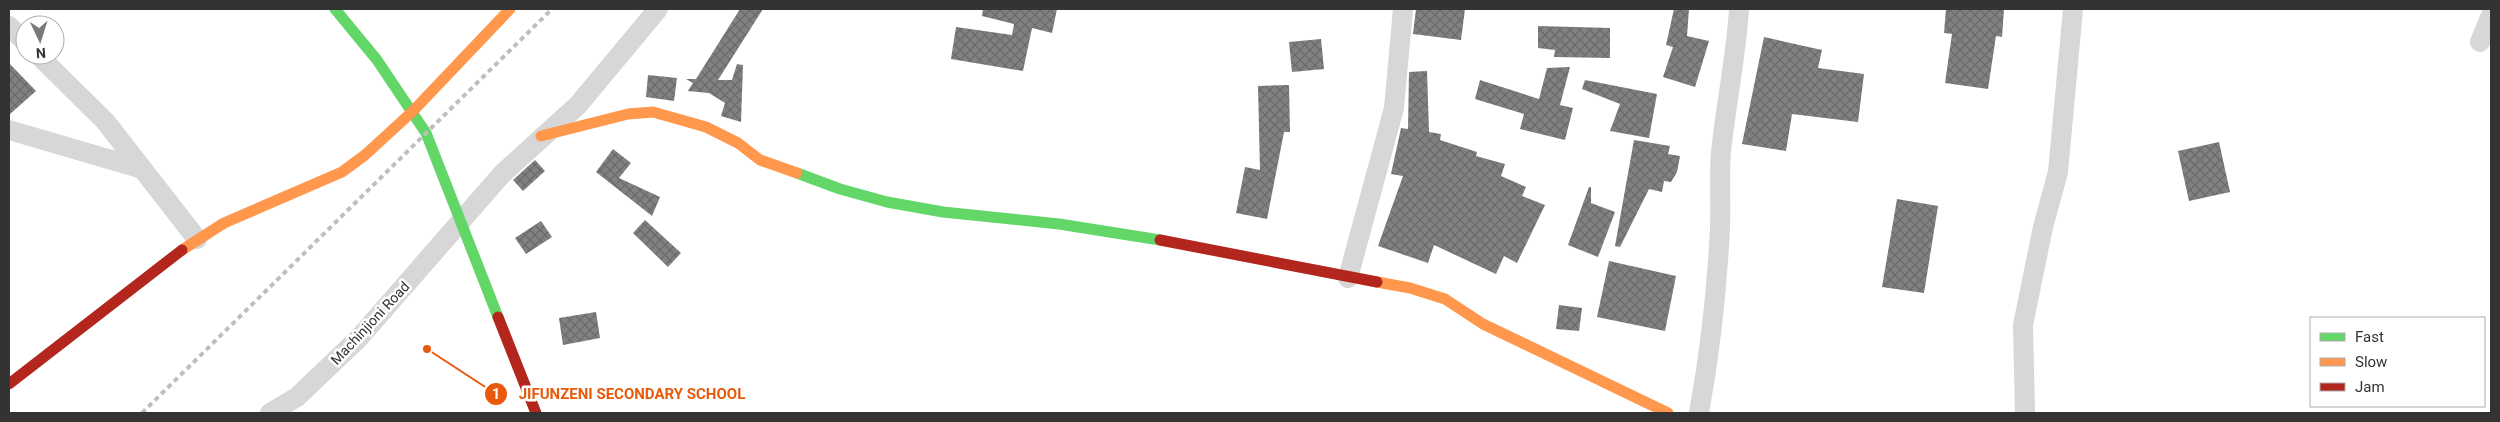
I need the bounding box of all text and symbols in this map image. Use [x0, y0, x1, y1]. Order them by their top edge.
north arrow [15, 15, 65, 65]
text: N [35, 45, 46, 61]
street label: Machinjioni Road [327, 278, 413, 368]
legend [2310, 317, 2485, 407]
text: Fast [2355, 328, 2384, 346]
text: Slow [2355, 353, 2387, 371]
text: Jam [2355, 378, 2385, 396]
callout: JIFUNZENI SECONDARY SCHOOL [483, 379, 755, 409]
text: 1 [492, 385, 500, 403]
text: JIFUNZENI SECONDARY SCHOOL [519, 385, 745, 403]

